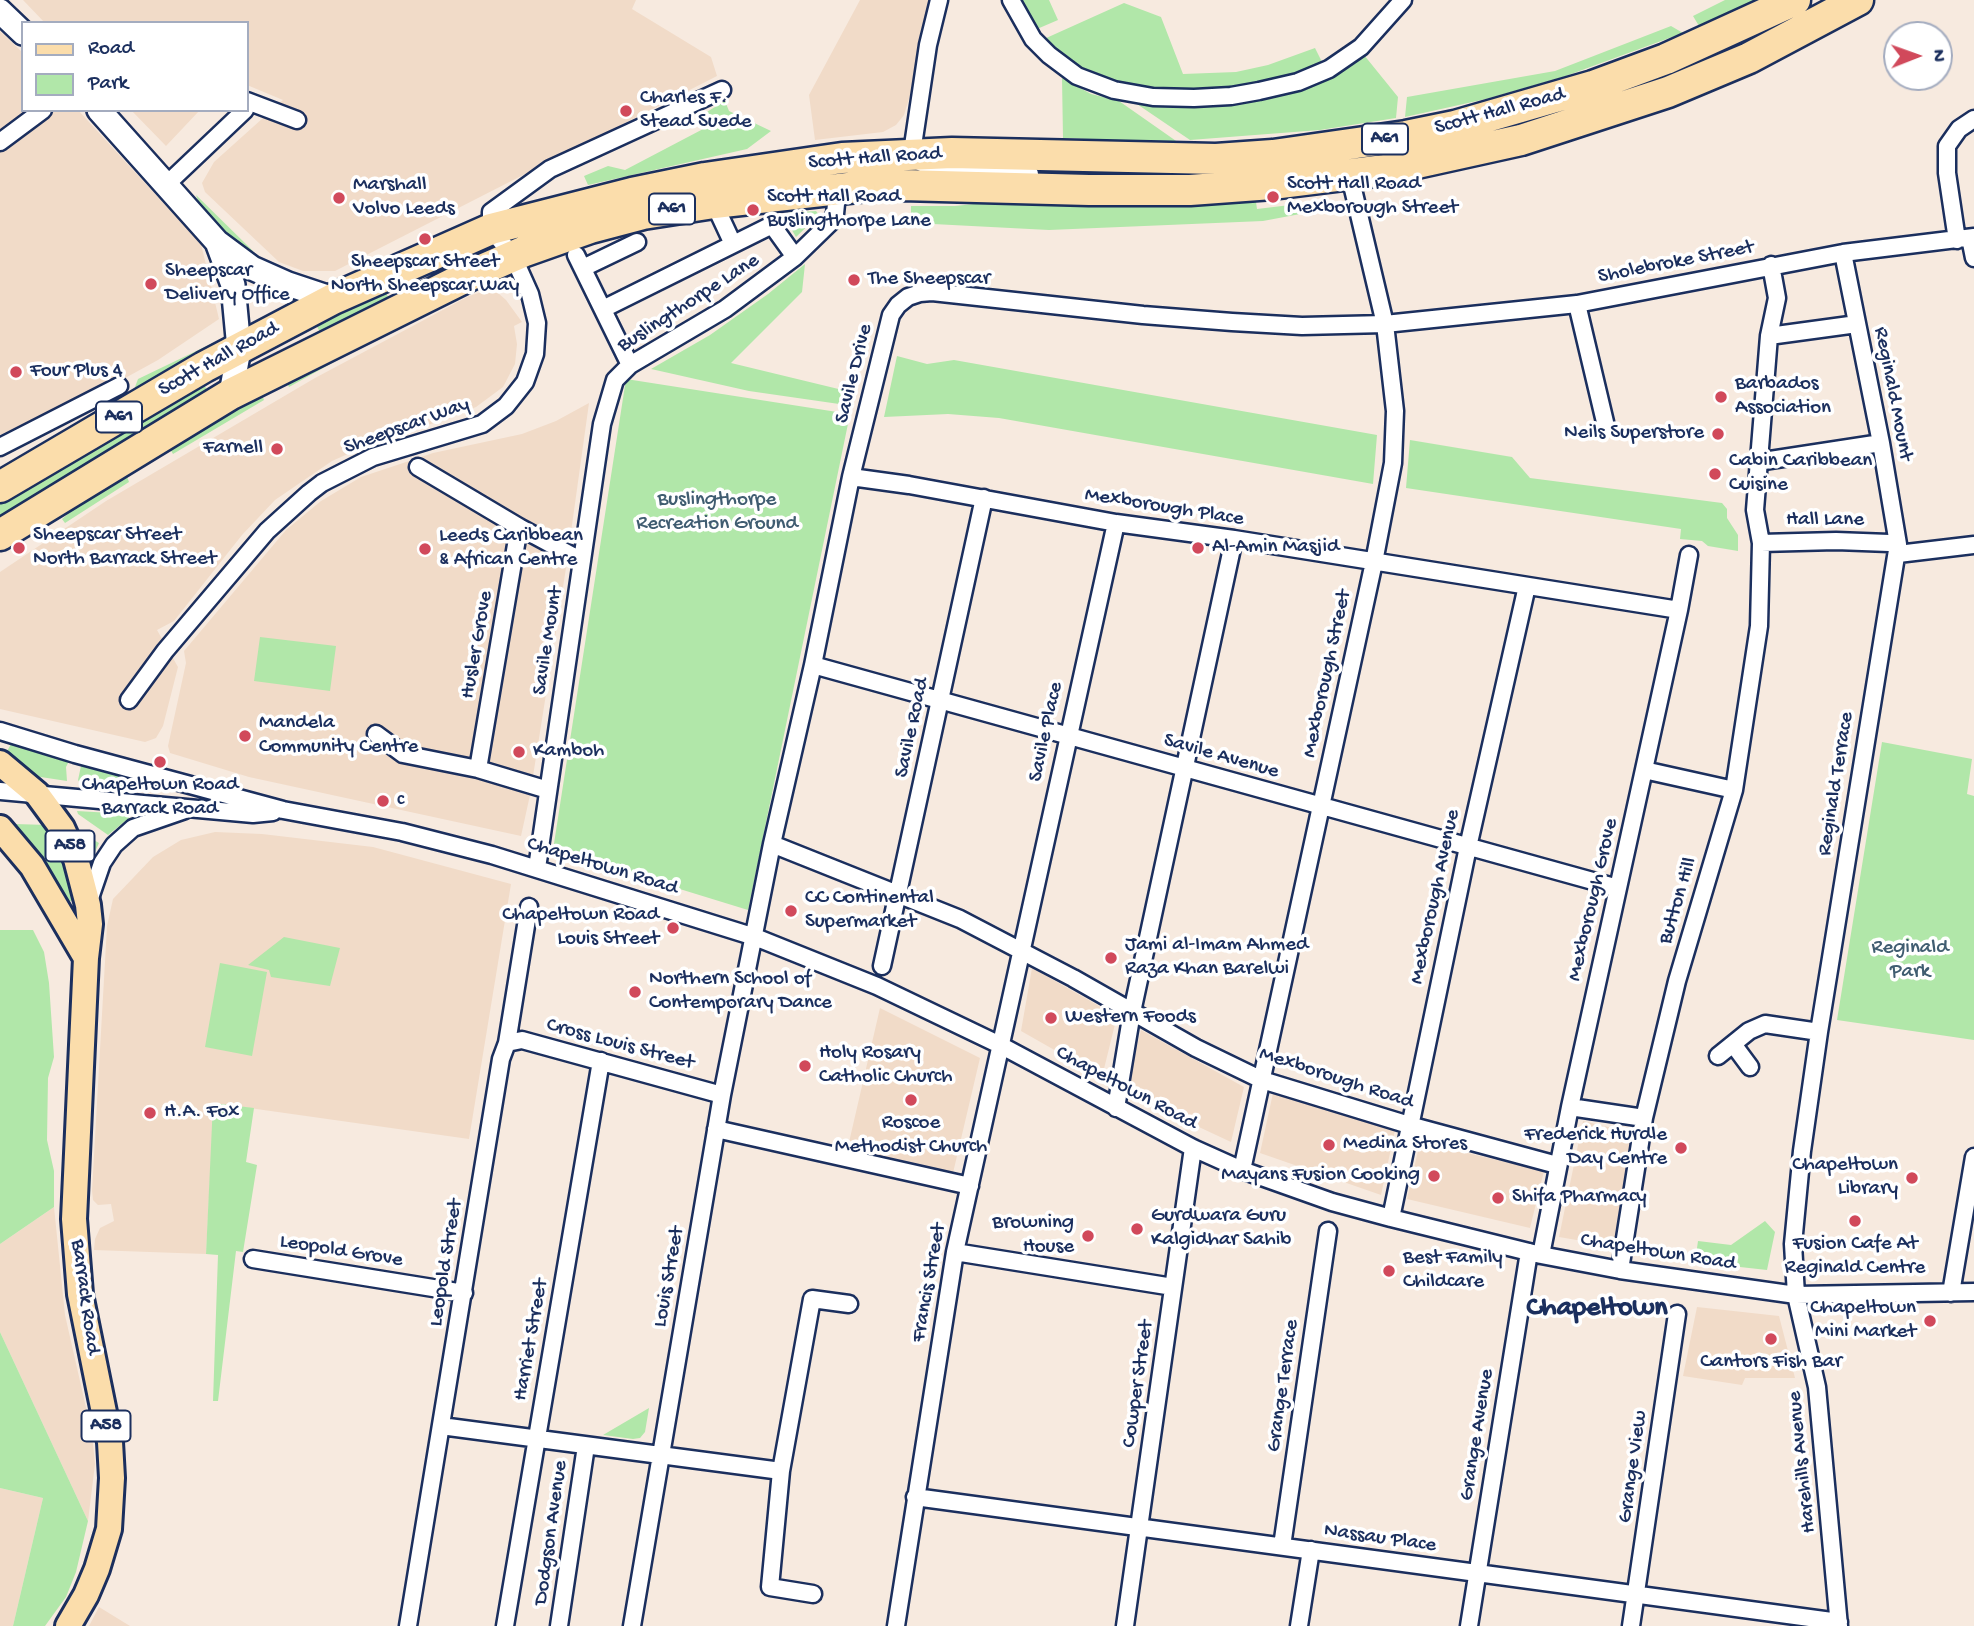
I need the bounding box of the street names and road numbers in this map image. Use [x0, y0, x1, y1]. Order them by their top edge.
street label: Scott Hall Road [1432, 83, 1568, 141]
road number: A61 [1362, 124, 1408, 154]
street label: Scott Hall Road [807, 142, 943, 176]
road number: A61 [649, 194, 695, 224]
street label: Sholebroke Street [1596, 236, 1756, 290]
street label: Buslingthorpe Lane [613, 249, 765, 359]
street label: Scott Hall Road [154, 317, 284, 403]
street label: Savile Drive [831, 322, 879, 426]
street label: Reginald Mount [1867, 325, 1917, 463]
street label: Sheepscar Way [341, 393, 473, 461]
road number: A61 [96, 402, 142, 432]
street label: Mexborough Place [1083, 483, 1245, 533]
street label: Hall Lane [1786, 508, 1864, 534]
street label: Savile Mount [528, 585, 570, 697]
street label: Mexborough Street [1298, 588, 1358, 760]
street label: Husler Grove [456, 589, 500, 701]
street label: Savile Road [890, 676, 936, 780]
street label: Savile Place [1024, 680, 1070, 784]
street label: Reginald Terrace [1813, 710, 1861, 858]
street label: Savile Avenue [1160, 729, 1282, 785]
street label: Mexborough Avenue [1405, 807, 1467, 987]
street label: Mexborough Grove [1563, 816, 1625, 984]
road number: A58 [46, 831, 94, 862]
street label: Chapeltown Road [523, 832, 681, 902]
street label: Button Hill [1654, 855, 1704, 947]
street label: Cross Louis Street [543, 1013, 697, 1077]
street label: Chapeltown Road [1051, 1041, 1201, 1137]
street label: Mexborough Road [1256, 1042, 1416, 1116]
street label: Leopold Street [424, 1198, 470, 1328]
street label: Francis Street [907, 1222, 953, 1344]
street label: Louis Street [649, 1225, 691, 1329]
street label: Chapeltown Road [1579, 1228, 1737, 1278]
street label: Leopold Grove [278, 1230, 404, 1274]
street label: Barrack Road [63, 1238, 105, 1356]
street label: Harriet Street [509, 1277, 555, 1403]
street label: Grange Terrace [1262, 1318, 1306, 1454]
street label: Cowper Street [1118, 1319, 1160, 1449]
street label: Grange Avenue [1455, 1367, 1501, 1503]
street label: Harehills Avenue [1783, 1390, 1823, 1534]
street label: Grange View [1614, 1409, 1654, 1525]
road number: A58 [82, 1410, 130, 1442]
street label: Dodgson Avenue [529, 1459, 575, 1607]
street label: Nassau Place [1322, 1519, 1438, 1559]

